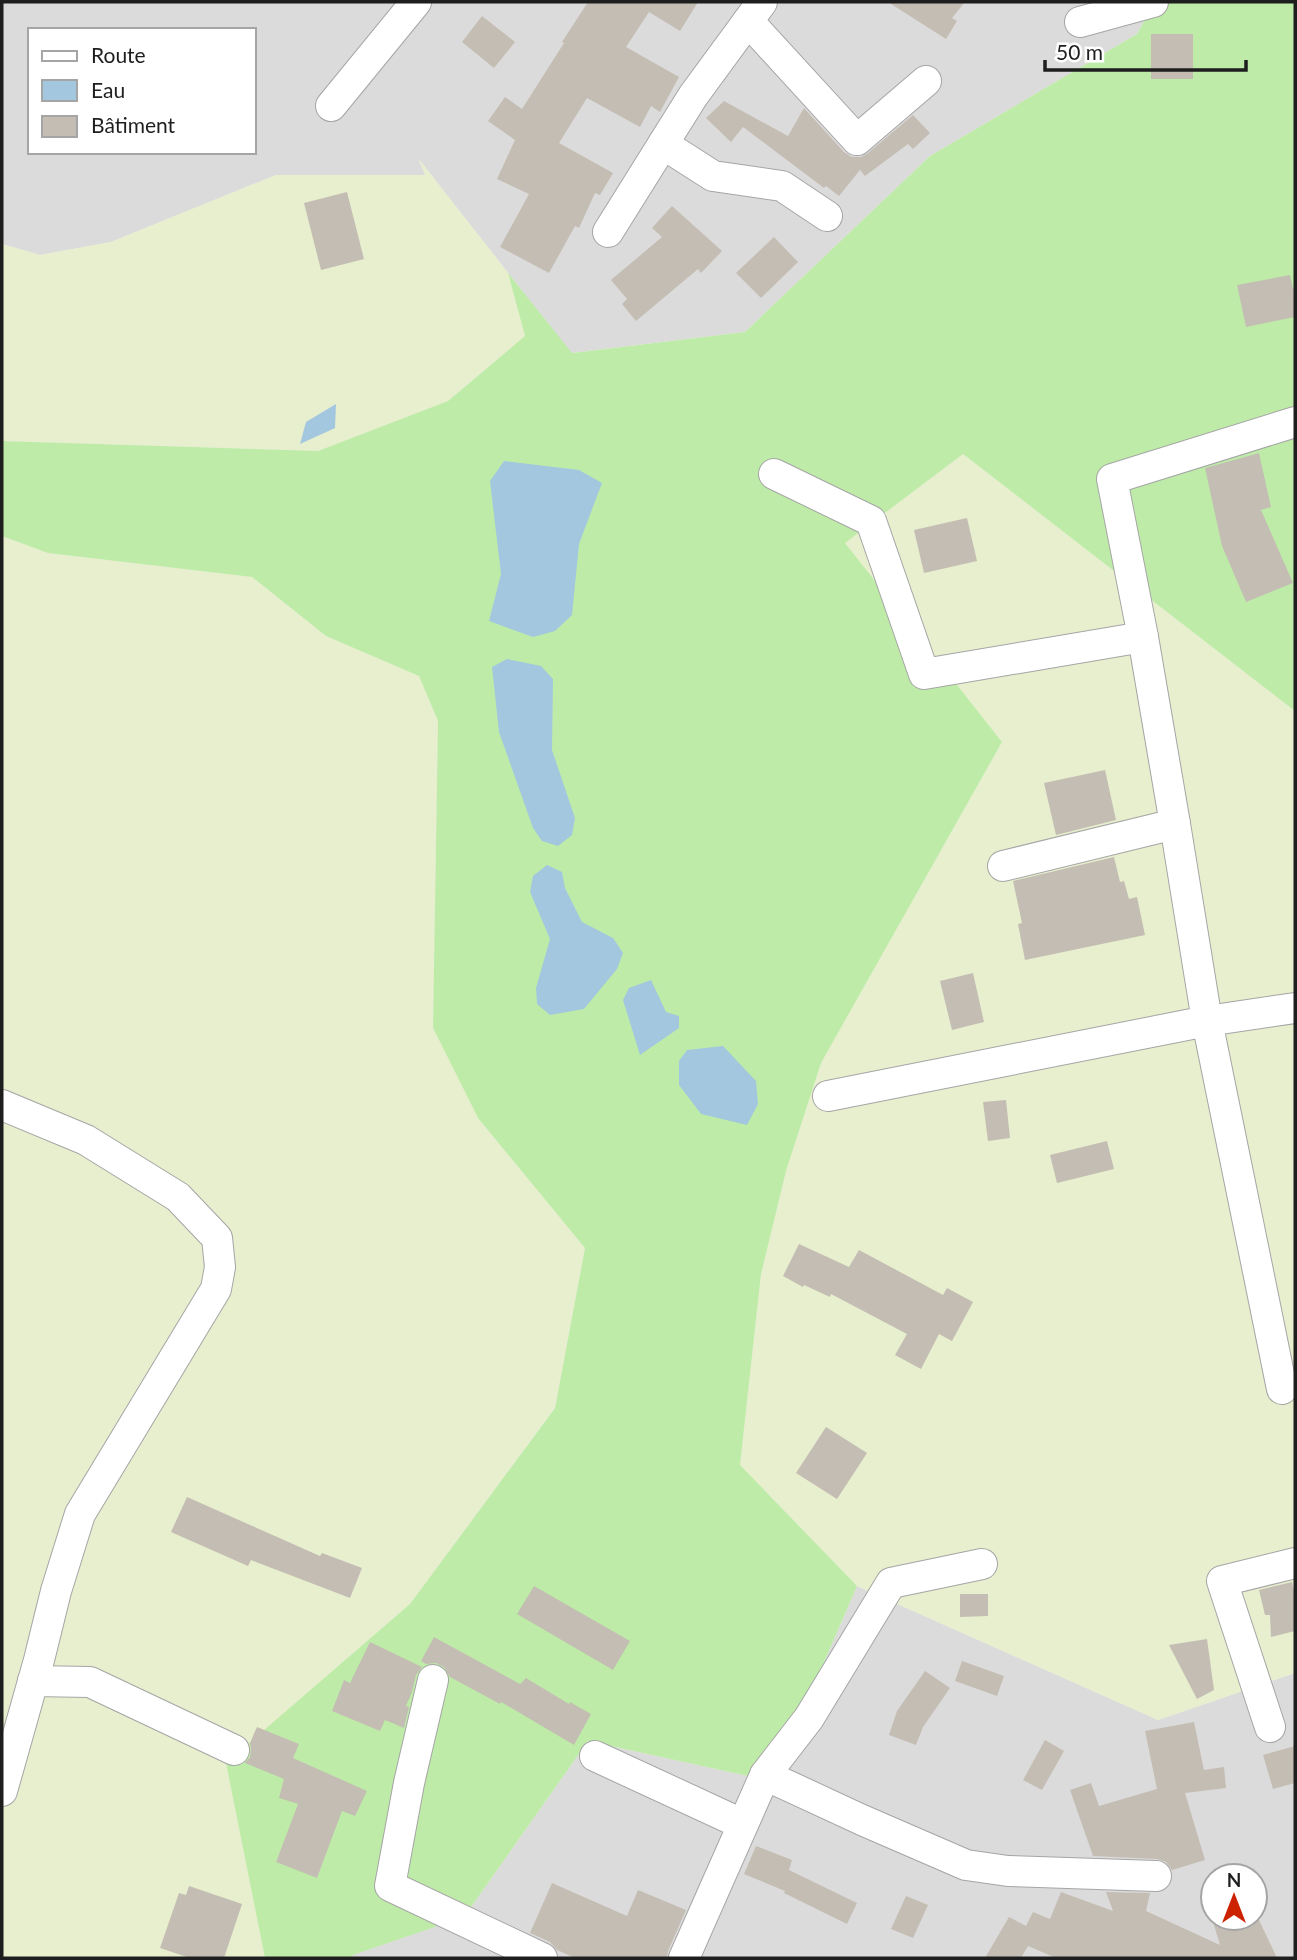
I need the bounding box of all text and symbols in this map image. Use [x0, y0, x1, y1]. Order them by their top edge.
legend [28, 28, 256, 154]
scale bar [1045, 28, 1246, 72]
text: 50 m [1056, 39, 1103, 64]
text: Route [91, 42, 146, 67]
text: Eau [91, 77, 125, 102]
text: Bâtiment [91, 112, 176, 137]
north arrow [1199, 1862, 1269, 1932]
text: N [1227, 1868, 1241, 1891]

